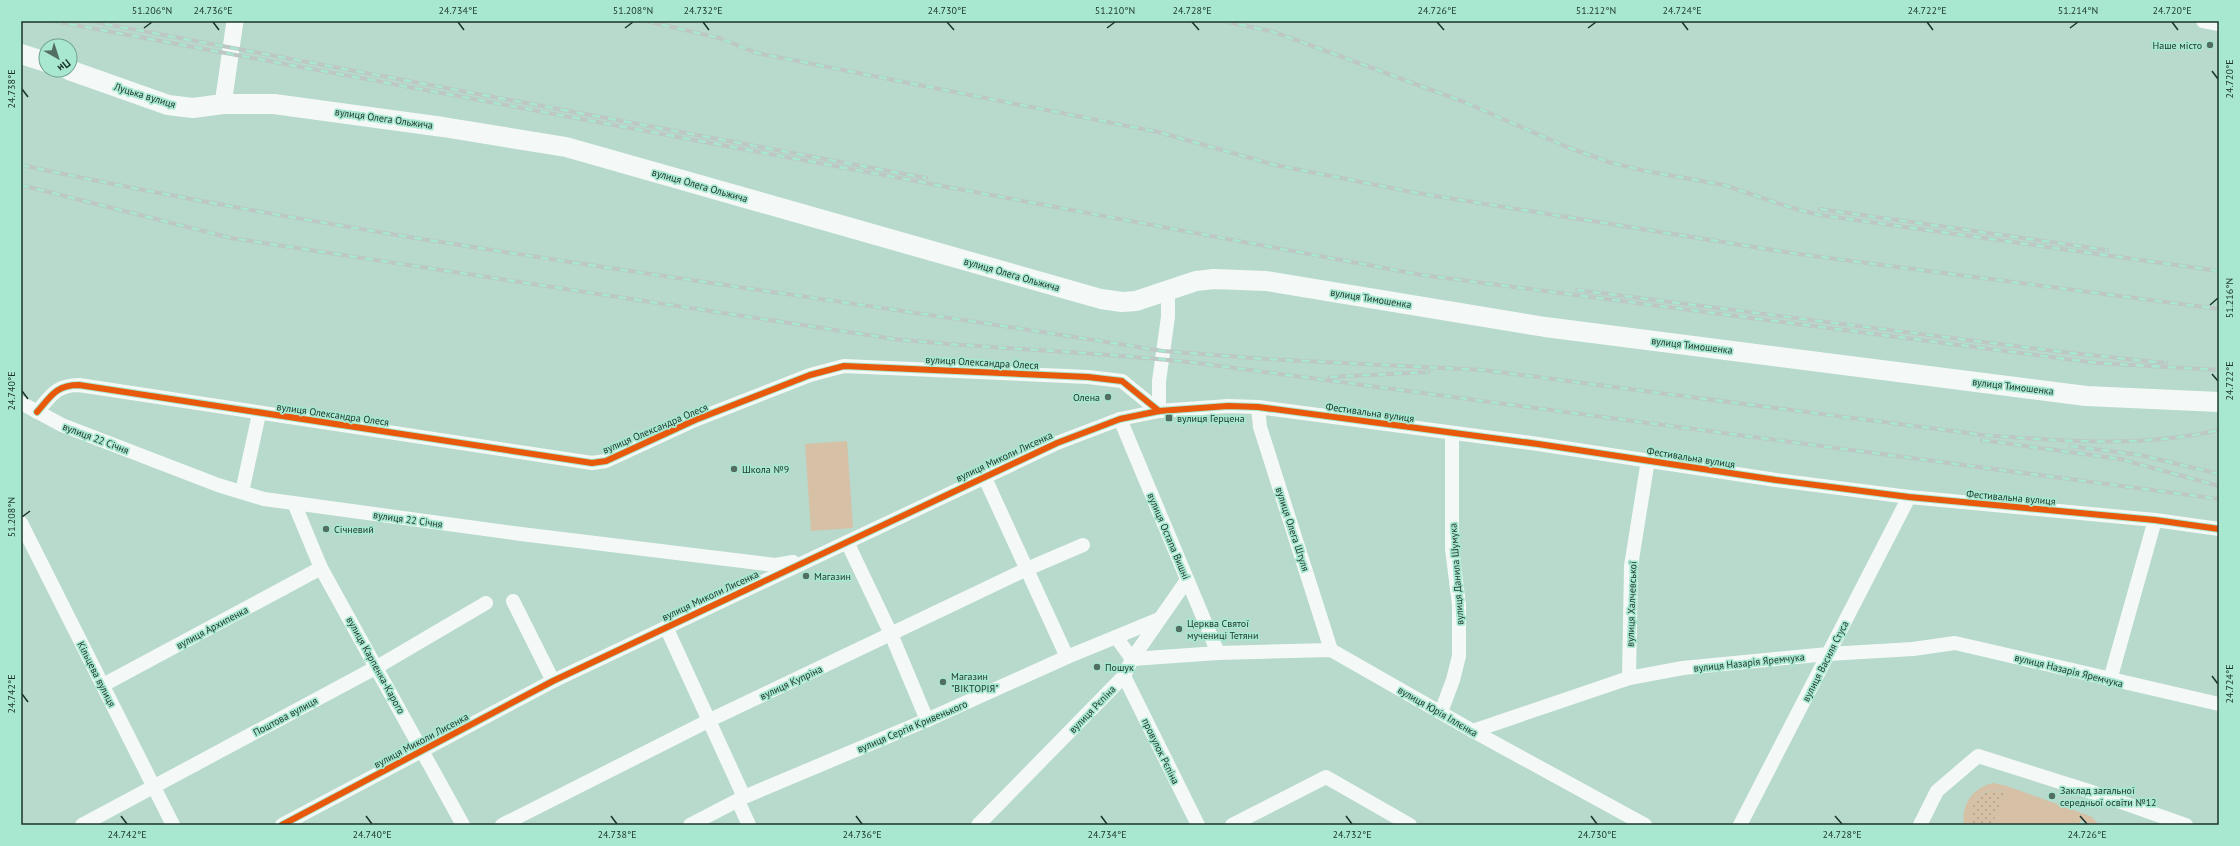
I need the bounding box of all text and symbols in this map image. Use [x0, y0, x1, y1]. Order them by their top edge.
text: 51.206°N [132, 4, 172, 17]
text: 24.736°E [194, 4, 233, 17]
text: 24.734°E [439, 4, 478, 17]
text: 51.208°N [613, 4, 653, 17]
text: 24.732°E [684, 4, 723, 17]
text: 24.730°E [928, 4, 967, 17]
text: 51.210°N [1095, 4, 1135, 17]
text: 24.728°E [1173, 4, 1212, 17]
text: 24.726°E [1418, 4, 1457, 17]
text: 51.212°N [1576, 4, 1616, 17]
text: 24.724°E [1663, 4, 1702, 17]
text: 24.722°E [1908, 4, 1947, 17]
text: 51.214°N [2058, 4, 2098, 17]
text: 24.720°E [2153, 4, 2192, 17]
north arrow [38, 38, 78, 78]
place label: Наше місто [2153, 39, 2202, 52]
marker: Наше місто [2205, 40, 2215, 50]
text: Пн [55, 56, 74, 75]
text: 24.720°E [2223, 60, 2236, 99]
text: 24.738°E [5, 70, 18, 109]
street label: Луцька вулиця [112, 80, 177, 111]
street label: вулиця Олега Ольжича [334, 105, 434, 132]
street label: вулиця Олега Ольжича [650, 166, 749, 205]
street label: вулиця Олега Ольжича [962, 255, 1061, 294]
text: 51.216°N [2223, 278, 2236, 318]
street label: вулиця Тимошенка [1329, 286, 1412, 311]
street label: вулиця Тимошенка [1651, 334, 1733, 357]
street label: вулиця Олександра Олеся [925, 353, 1039, 372]
text: 24.722°E [2223, 362, 2236, 401]
text: 24.740°E [5, 372, 18, 411]
street label: вулиця Тимошенка [1972, 375, 2054, 398]
place label: Олена [1073, 391, 1100, 404]
marker: Олена [1103, 392, 1113, 402]
street label: вулиця Олександра Олеся [276, 400, 390, 429]
street label: вулиця Олександра Олеся [600, 400, 710, 457]
street label: Фестивальна вулиця [1325, 400, 1415, 425]
place label: вулиця Герцена [1177, 412, 1245, 425]
marker: вулиця Герцена [1164, 413, 1174, 423]
street label: вулиця 22 Січня [61, 420, 131, 457]
street label: вулиця Миколи Лисенка [954, 428, 1055, 485]
street label: Фестивальна вулиця [1646, 444, 1736, 471]
place label: Школа №9 [742, 463, 789, 476]
marker: Школа №9 [729, 464, 739, 474]
street label: вулиця Олега Штуля [1273, 485, 1312, 573]
street label: Фестивальна вулиця [1966, 487, 2056, 508]
street label: вулиця Остапа Вишні [1144, 491, 1193, 581]
text: 51.208°N [5, 497, 18, 537]
street label: вулиця 22 Січня [372, 508, 444, 531]
place label: Січневий [334, 523, 374, 536]
street label: вулиця Данила Шумука [1446, 523, 1467, 625]
marker: Січневий [321, 524, 331, 534]
street label: вулиця Халчевської [1624, 561, 1639, 647]
street label: вулиця Миколи Лисенка [660, 567, 761, 624]
place label: Магазин [814, 570, 851, 583]
marker: Магазин [801, 571, 811, 581]
street label: вулиця Архипенка [174, 603, 251, 652]
street label: вулиця Карпенка-Карого [343, 614, 408, 716]
place label: Церква Святої мучениці Тетяни [1187, 617, 1258, 642]
street label: вулиця Василя Стуса [1799, 618, 1852, 704]
marker: Церква Святої мучениці Тетяни [1174, 624, 1184, 634]
street label: Кільцева вулиця [74, 639, 119, 709]
street label: вулиця Назарія Яремчука [1693, 650, 1805, 675]
street label: вулиця Назарія Яремчука [2013, 651, 2125, 690]
place label: Пошук [1105, 661, 1134, 674]
street label: вулиця Купріна [758, 662, 825, 703]
marker: Пошук [1092, 662, 1102, 672]
text: 24.724°E [2223, 665, 2236, 704]
place label: Магазин "ВІКТОРІЯ" [951, 670, 999, 695]
text: 24.742°E [5, 675, 18, 714]
marker: Магазин "ВІКТОРІЯ" [938, 677, 948, 687]
street label: вулиця Рєпіна [1066, 683, 1118, 736]
street label: вулиця Юрія Іллєнка [1395, 683, 1480, 740]
street label: Поштова вулиця [251, 694, 320, 739]
street label: вулиця Сергія Кривенького [855, 697, 969, 756]
street label: вулиця Миколи Лисенка [372, 710, 471, 771]
street label: провулок Рєпіна [1139, 716, 1182, 786]
place label: Заклад загальної середньої освіти №12 [2060, 784, 2157, 809]
marker: Заклад загальної середньої освіти №12 [2047, 791, 2057, 801]
text: 24.742°E [108, 828, 147, 841]
text: 24.740°E [353, 828, 392, 841]
text: 24.738°E [598, 828, 637, 841]
text: 24.736°E [843, 828, 882, 841]
text: 24.734°E [1088, 828, 1127, 841]
text: 24.732°E [1333, 828, 1372, 841]
text: 24.730°E [1578, 828, 1617, 841]
text: 24.728°E [1823, 828, 1862, 841]
text: 24.726°E [2068, 828, 2107, 841]

